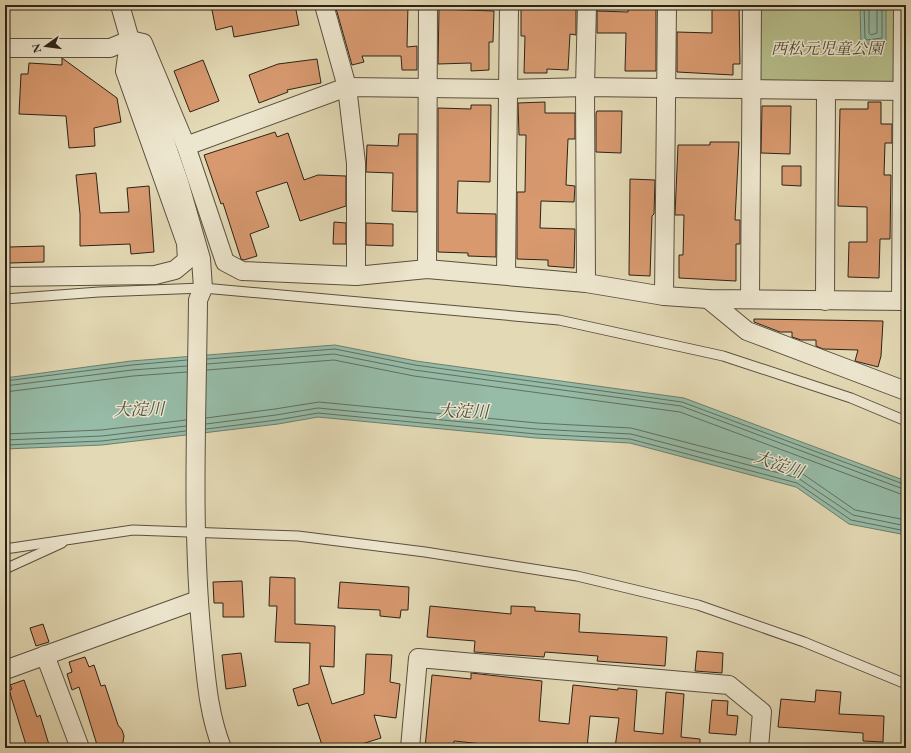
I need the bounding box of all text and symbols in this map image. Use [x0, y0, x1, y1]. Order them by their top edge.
north arrow [26, 26, 66, 66]
park label: 西松元児童公園 [771, 38, 886, 59]
text: N [28, 42, 44, 54]
water label: 大淀川 [113, 398, 167, 420]
water label: 大淀川 [437, 400, 491, 422]
water label: 大淀川 [751, 445, 809, 483]

